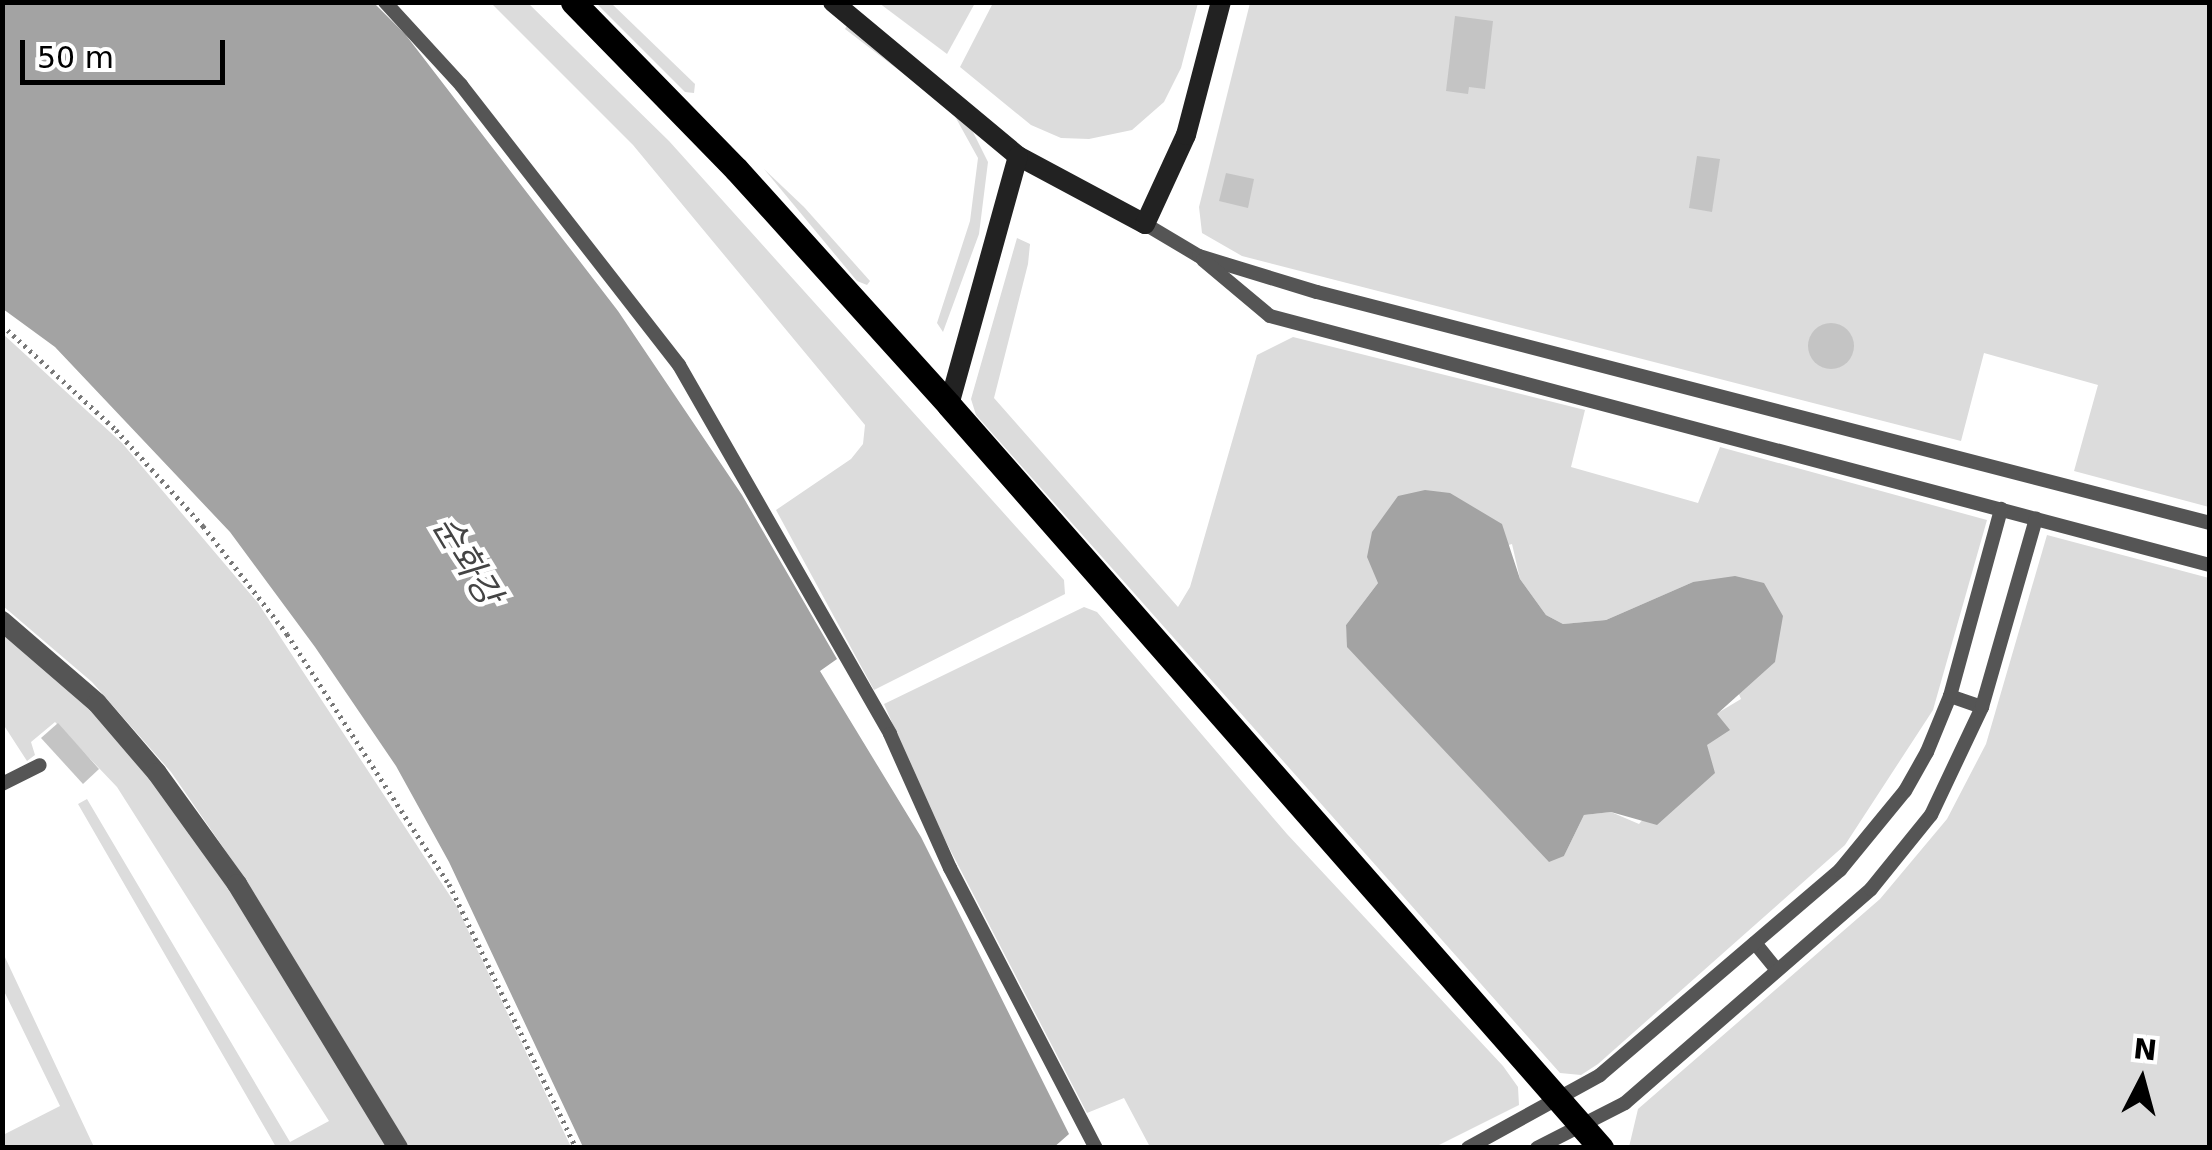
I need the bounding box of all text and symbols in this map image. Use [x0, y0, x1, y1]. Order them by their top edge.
scale bar [25, 20, 230, 82]
text: 50 m [37, 40, 114, 75]
water label: 순화강 [424, 508, 510, 612]
north arrow [2092, 1030, 2192, 1130]
text: N [2132, 1032, 2159, 1067]

